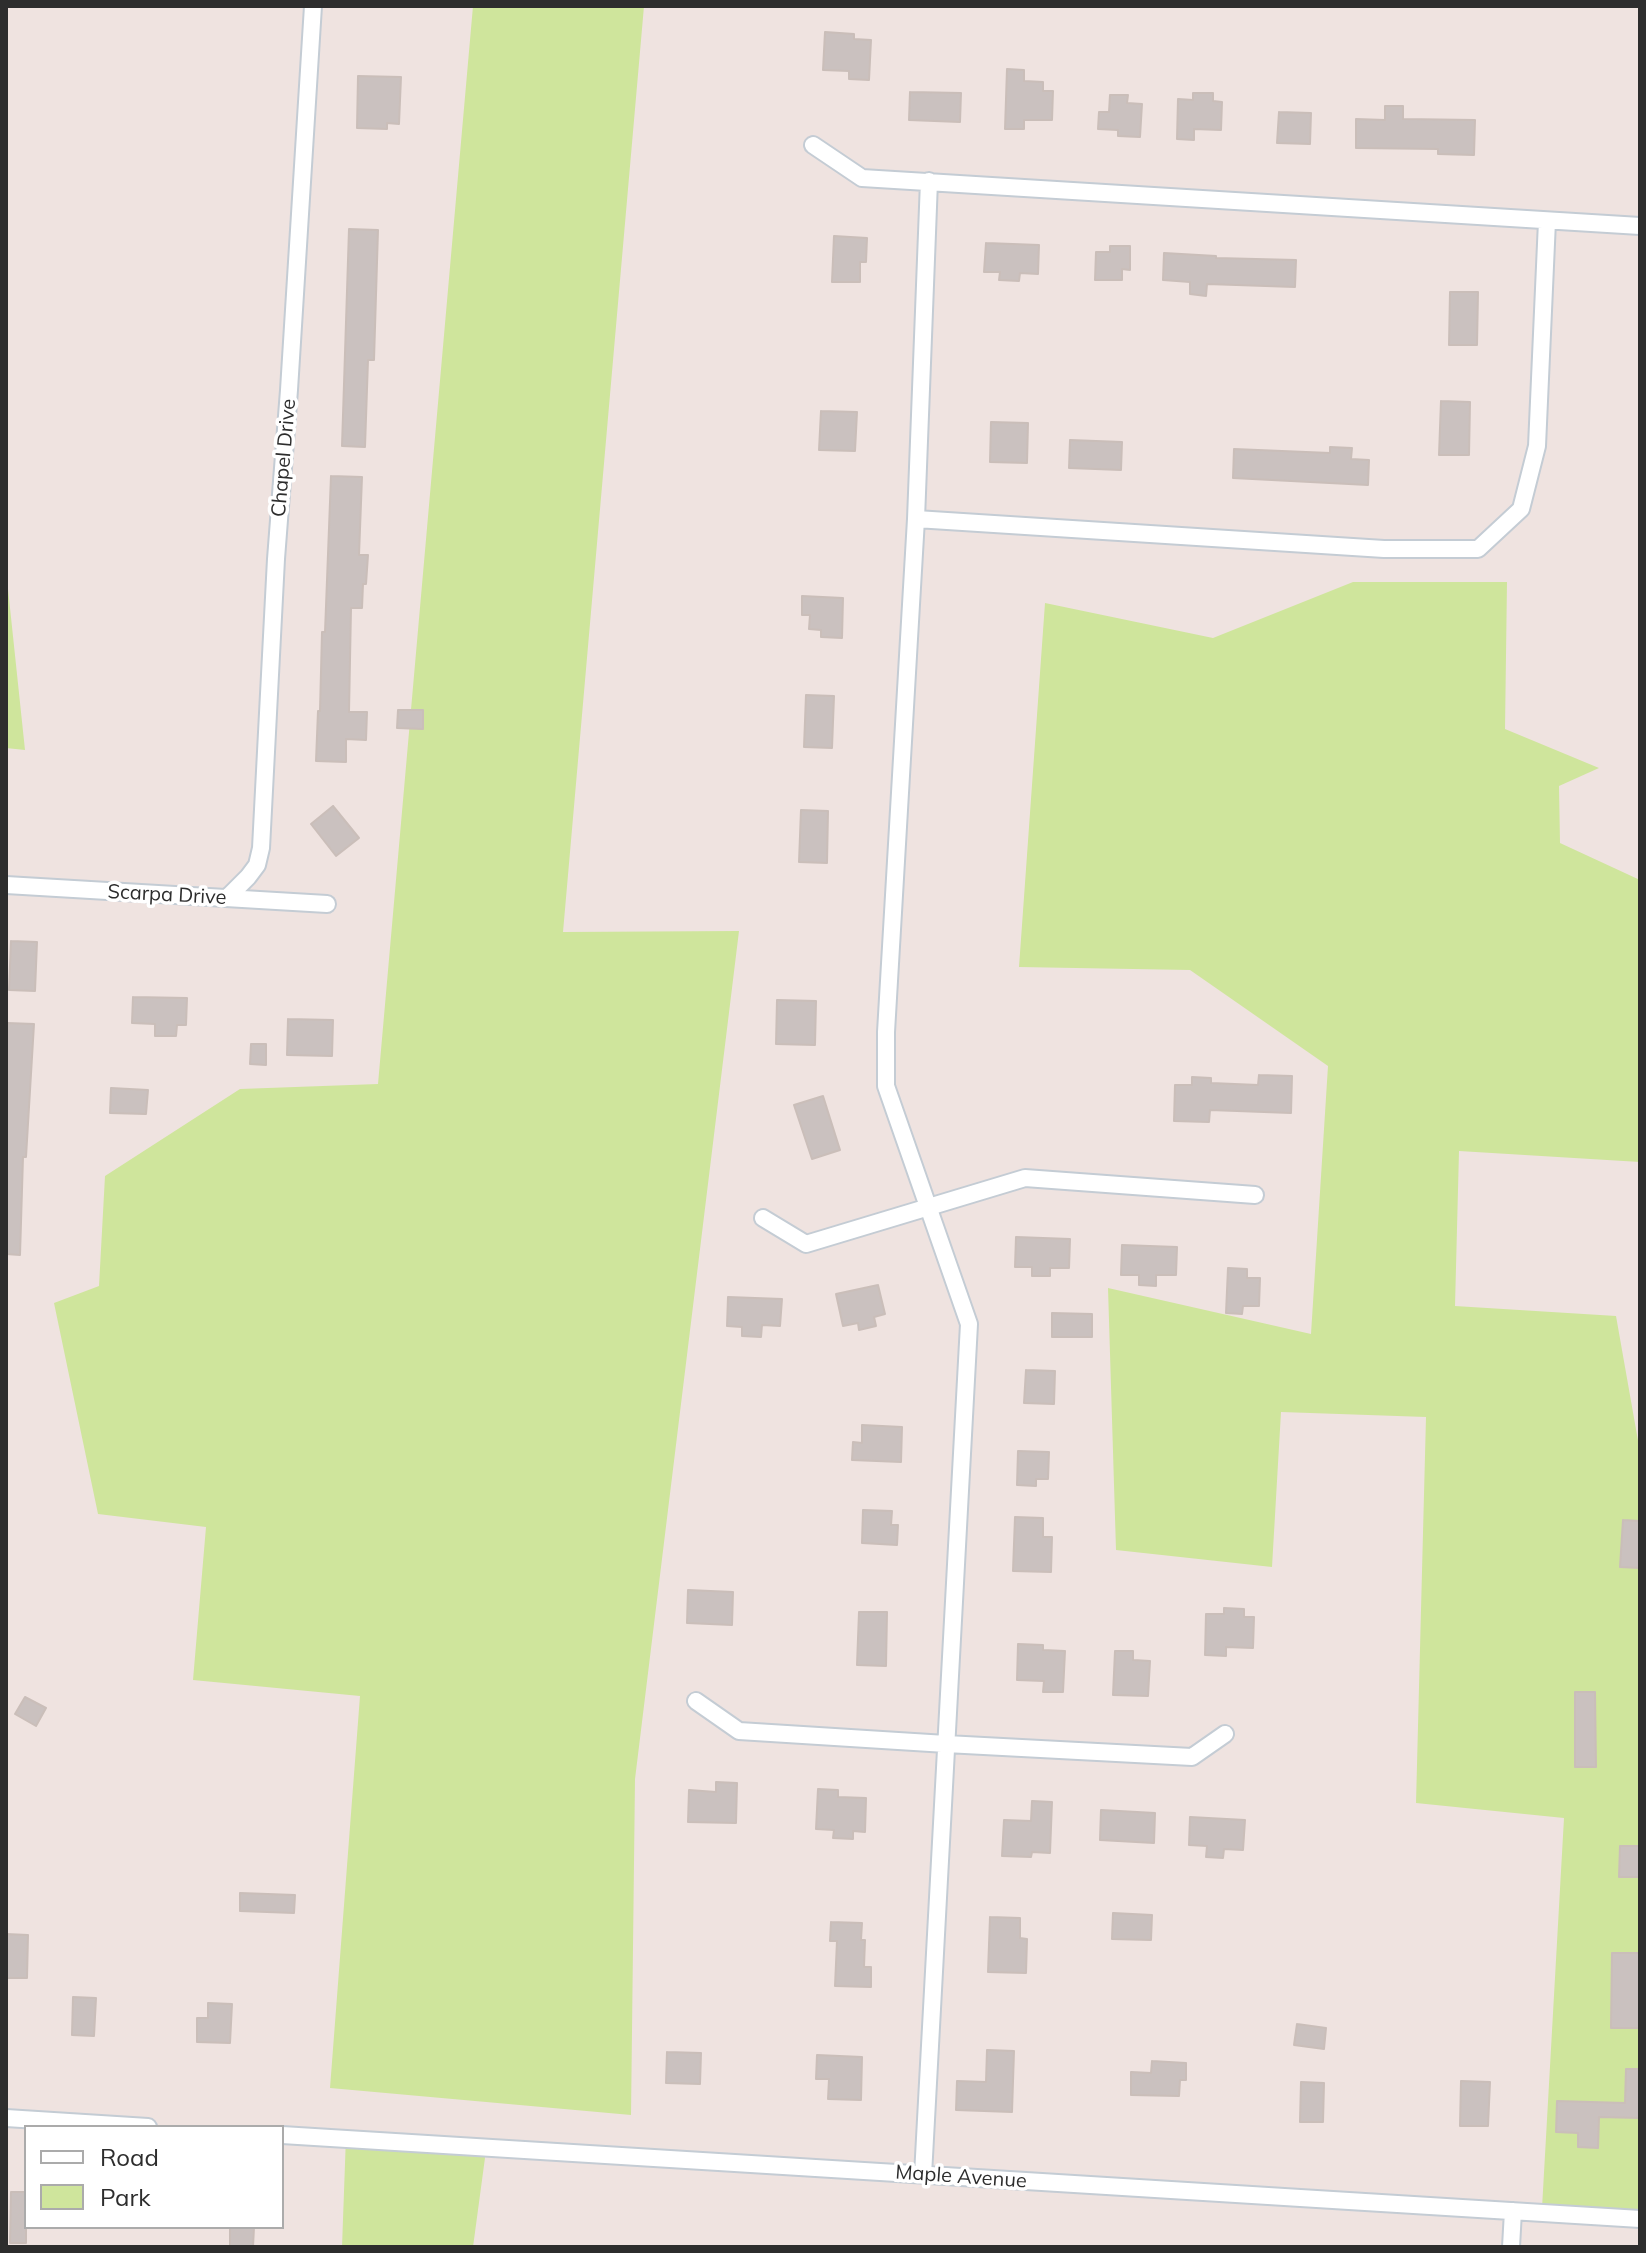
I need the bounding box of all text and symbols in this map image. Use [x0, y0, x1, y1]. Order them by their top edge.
street label: Chapel Drive [267, 398, 301, 518]
street label: Scarpa Drive [107, 880, 227, 910]
legend [24, 2125, 284, 2229]
text: Road [100, 2142, 159, 2172]
street label: Maple Avenue [894, 2160, 1028, 2194]
text: Park [100, 2182, 151, 2212]

